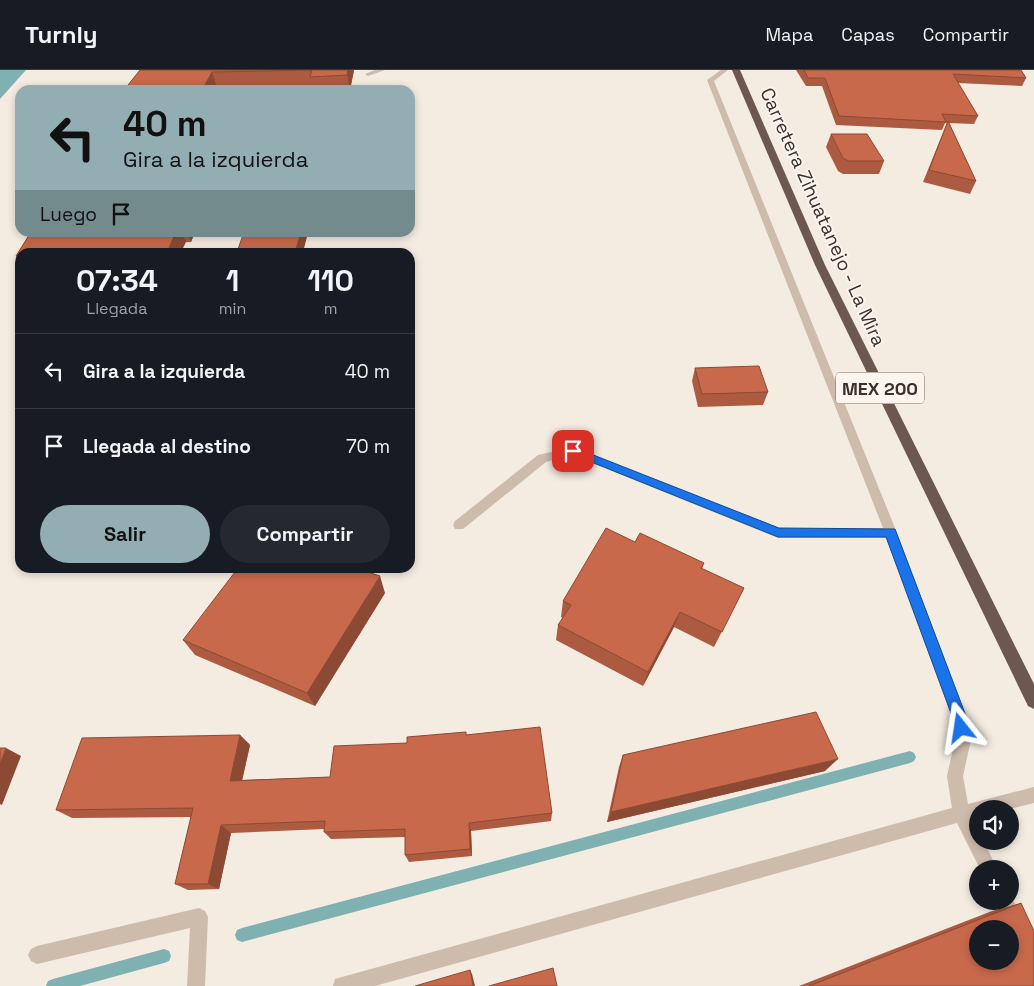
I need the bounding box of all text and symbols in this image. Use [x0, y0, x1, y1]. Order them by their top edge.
text: Turnly [25, 19, 98, 50]
text: Mapa [765, 23, 813, 46]
text: Capas [841, 23, 895, 46]
text: Compartir [923, 23, 1009, 46]
street label: Carretera Zihuatanejo - La Mira [755, 84, 892, 350]
text: 40 m [123, 102, 207, 146]
icon: left [40, 105, 105, 170]
text: Gira a la izquierda [123, 145, 308, 173]
icon: arrive [107, 200, 135, 228]
text: Luego [40, 202, 97, 227]
text: 07:34 [76, 261, 158, 300]
text: 1 [226, 261, 239, 300]
text: 110 [307, 261, 354, 300]
text: Llegada [86, 298, 147, 319]
text: min [219, 298, 246, 319]
text: m [324, 298, 338, 319]
icon: left [40, 357, 68, 385]
text: Gira a la izquierda [83, 359, 245, 384]
text: 40 m [345, 359, 390, 384]
road number: MEX 200 [836, 372, 924, 404]
pin [552, 430, 594, 472]
icon: arrive [40, 432, 68, 460]
text: Llegada al destino [83, 434, 251, 459]
text: 70 m [346, 434, 390, 459]
icon: arrive [559, 437, 587, 465]
button: Salir [40, 505, 210, 563]
button: Compartir [220, 505, 390, 563]
position arrow [934, 701, 986, 753]
map controls [969, 800, 1019, 970]
button: sound [969, 800, 1019, 850]
button: + [969, 860, 1019, 910]
button: − [969, 920, 1019, 970]

